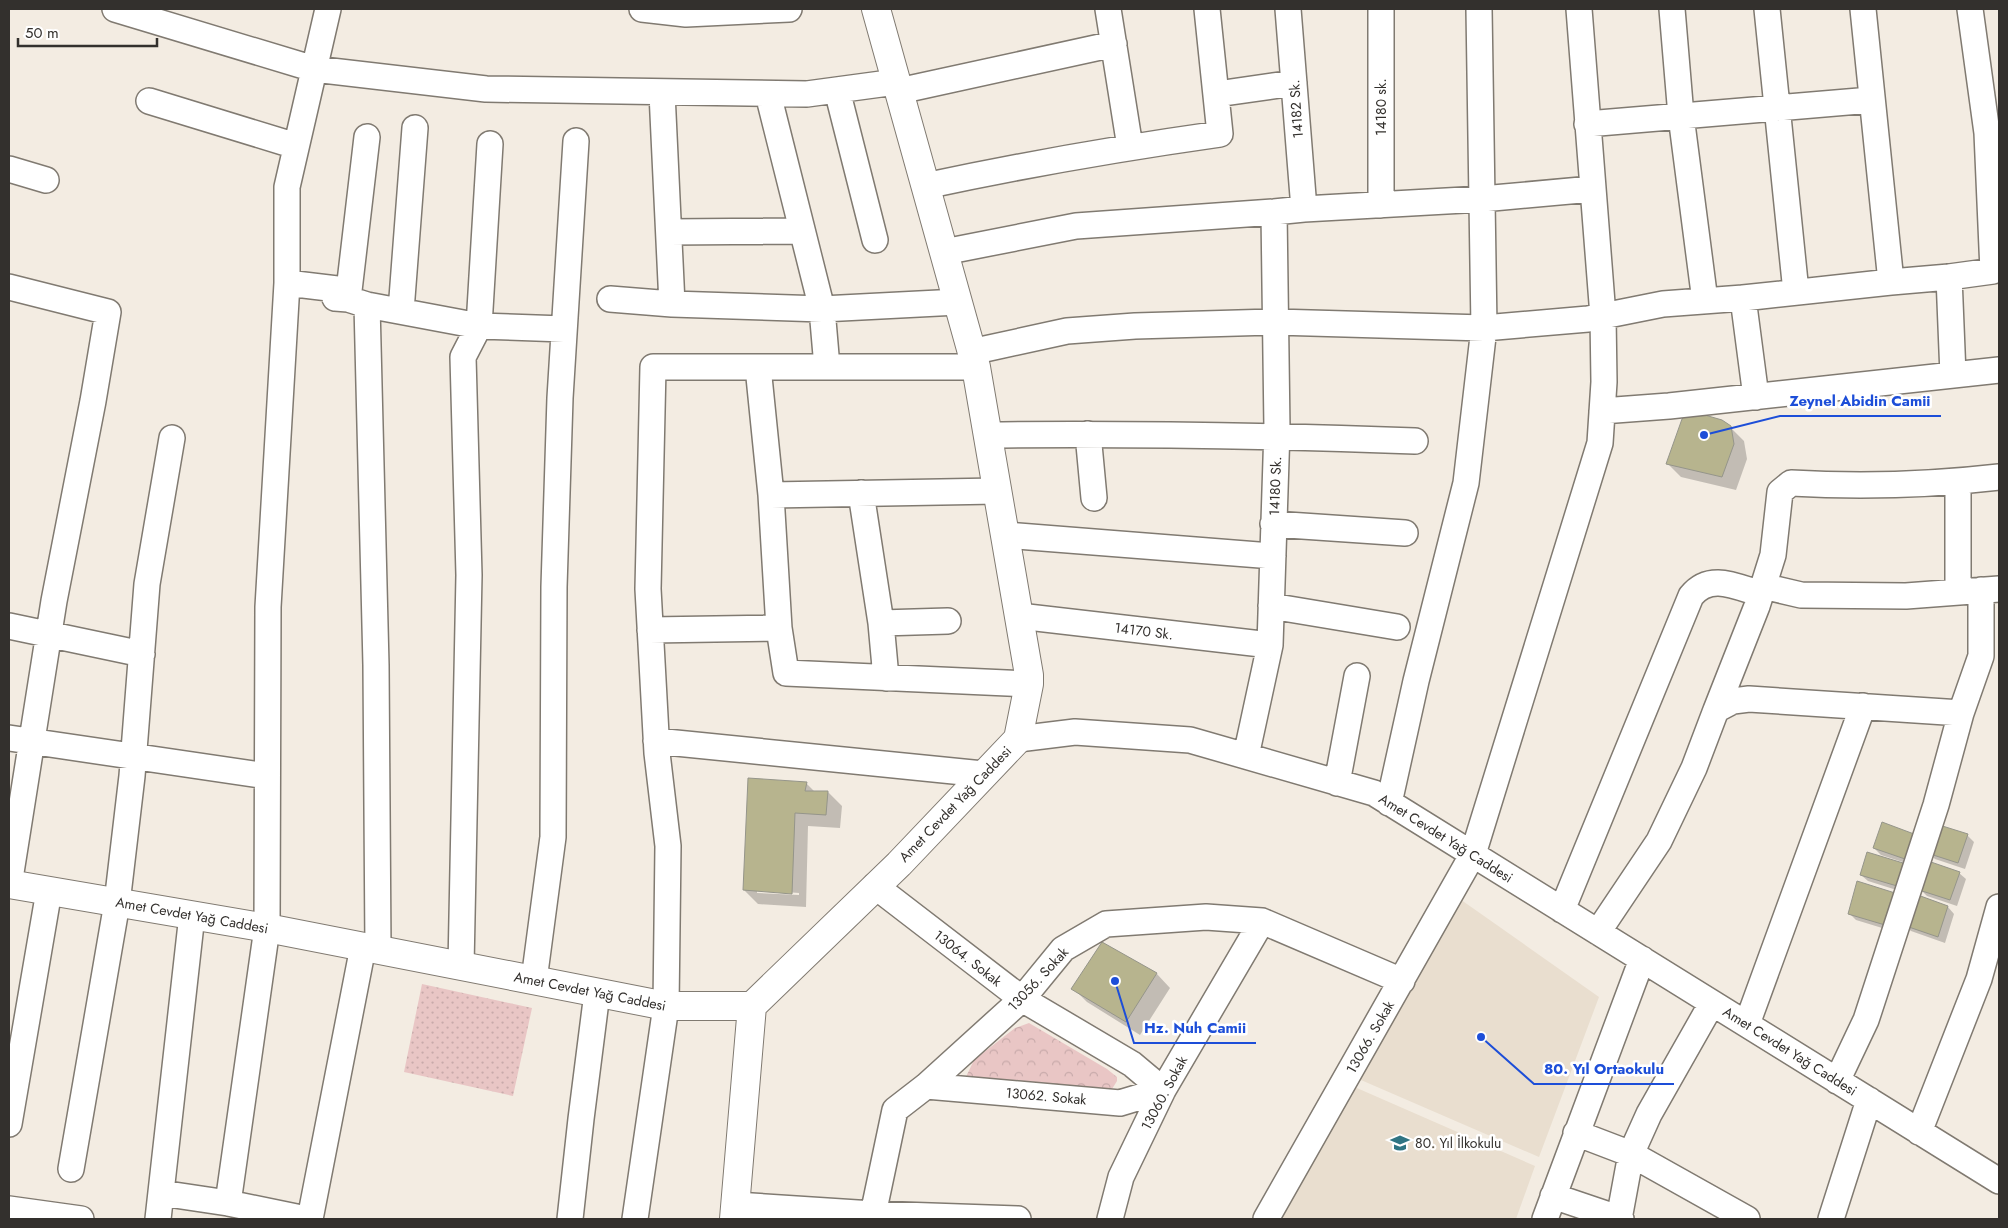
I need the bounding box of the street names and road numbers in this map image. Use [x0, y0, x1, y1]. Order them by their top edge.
street label: 14180 sk. [1371, 78, 1391, 136]
street label: 14182 Sk. [1284, 79, 1308, 139]
street label: 14180 Sk. [1264, 456, 1286, 516]
street label: 14170 Sk. [1113, 617, 1175, 645]
street label: Amet Cevdet Yağ Caddesi [894, 741, 1016, 867]
street label: Amet Cevdet Yağ Caddesi [1375, 789, 1517, 887]
street label: Amet Cevdet Yağ Caddesi [114, 892, 270, 938]
street label: 13064. Sokak [930, 925, 1007, 991]
street label: 13056. Sokak [1003, 942, 1074, 1015]
street label: Amet Cevdet Yağ Caddesi [512, 966, 668, 1016]
street label: 13066. Sokak [1341, 996, 1399, 1077]
street label: Amet Cevdet Yağ Caddesi [1719, 1002, 1861, 1100]
street label: 13060. Sokak [1136, 1052, 1192, 1134]
street label: 13062. Sokak [1005, 1083, 1088, 1110]

